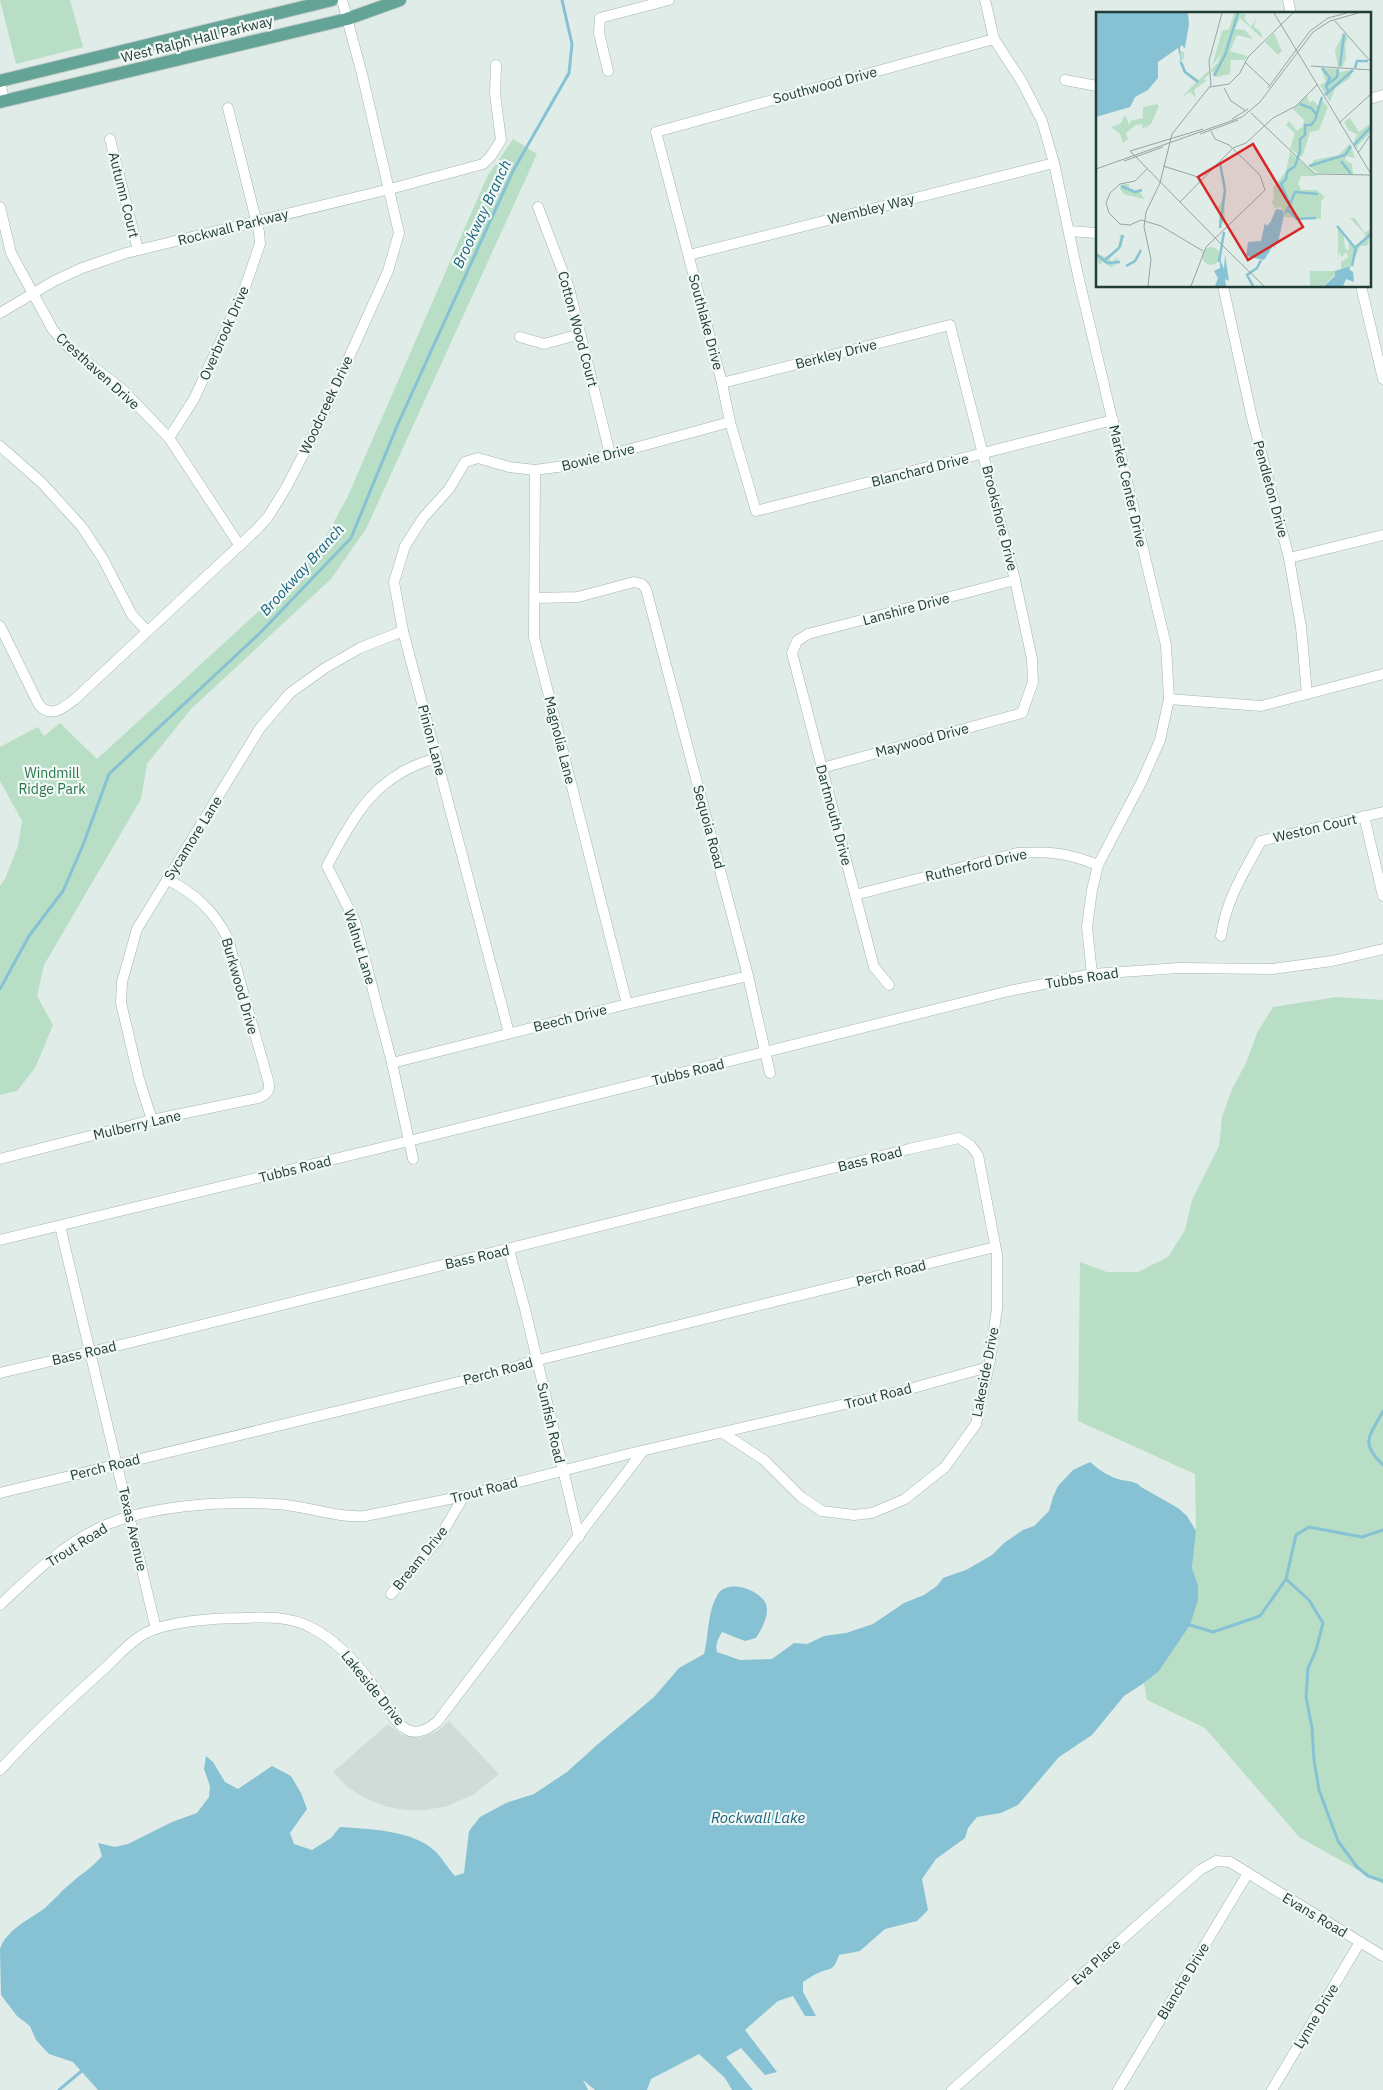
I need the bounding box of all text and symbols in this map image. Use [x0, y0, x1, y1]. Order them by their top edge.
street label: West Ralph Hall Parkway [119, 11, 275, 67]
inset map [1096, 12, 1370, 288]
street label: Southwood Drive [771, 62, 879, 108]
street label: Autumn Court [105, 150, 143, 240]
water label: Brookway Branch [448, 157, 515, 271]
street label: Wembley Way [826, 190, 916, 228]
street label: Rockwall Parkway [176, 205, 290, 249]
street label: Cotton Wood Court [554, 269, 602, 389]
street label: Southlake Drive [685, 272, 728, 372]
street label: Overbrook Drive [195, 283, 253, 383]
street label: Cresthaven Drive [52, 329, 144, 414]
street label: Berkley Drive [793, 335, 879, 373]
street label: Woodcreek Drive [295, 353, 357, 457]
street label: Market Center Drive [1105, 423, 1151, 549]
street label: Pendleton Drive [1249, 438, 1293, 540]
street label: Bowie Drive [560, 439, 637, 475]
street label: Blanchard Drive [869, 449, 971, 491]
street label: Brookshore Drive [978, 463, 1022, 573]
water label: Brookway Branch [255, 520, 348, 620]
street label: Lanshire Drive [861, 589, 952, 629]
street label: Magnolia Lane [540, 694, 580, 786]
street label: Pinion Lane [414, 703, 450, 778]
street label: Maywood Drive [873, 719, 971, 761]
street label: Dartmouth Drive [812, 763, 856, 868]
park label: Windmill Ridge Park [18, 764, 86, 798]
street label: Sequoia Road [689, 783, 729, 871]
street label: Sycamore Lane [160, 792, 226, 883]
street label: Weston Court [1271, 810, 1359, 846]
street label: Rutherford Drive [923, 844, 1029, 885]
street label: Walnut Lane [340, 907, 380, 987]
street label: Burkwood Drive [218, 936, 263, 1037]
street label: Tubbs Road [1044, 963, 1120, 993]
street label: Beech Drive [531, 1000, 609, 1036]
street label: Tubbs Road [650, 1054, 726, 1090]
street label: Mulberry Lane [91, 1106, 183, 1144]
street label: Bass Road [836, 1142, 904, 1176]
street label: Tubbs Road [257, 1151, 333, 1187]
street label: Bass Road [443, 1241, 511, 1273]
street label: Perch Road [854, 1256, 928, 1290]
street label: Lakeside Drive [967, 1325, 1003, 1418]
street label: Bass Road [50, 1337, 118, 1369]
street label: Perch Road [461, 1353, 535, 1389]
street label: Trout Road [843, 1379, 913, 1413]
street label: Sunfish Road [533, 1381, 569, 1465]
street label: Perch Road [68, 1450, 142, 1484]
street label: Trout Road [449, 1473, 519, 1507]
street label: Texas Avenue [115, 1485, 152, 1573]
street label: Trout Road [43, 1519, 111, 1571]
street label: Bream Drive [389, 1522, 452, 1594]
street label: Lakeside Drive [337, 1647, 409, 1729]
water label: Rockwall Lake [711, 1808, 805, 1827]
street label: Evans Road [1279, 1889, 1351, 1941]
street label: Eva Place [1068, 1935, 1125, 1989]
street label: Blanche Drive [1153, 1939, 1213, 2023]
street label: Lynne Drive [1290, 1980, 1343, 2052]

